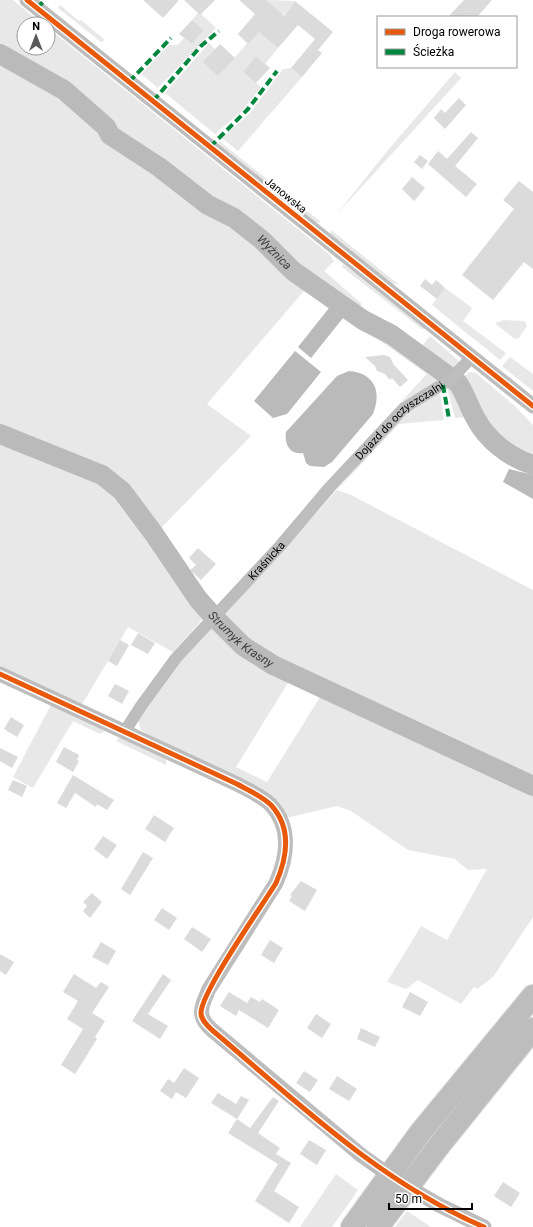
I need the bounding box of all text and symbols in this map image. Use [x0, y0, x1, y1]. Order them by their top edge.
north arrow [16, 16, 56, 56]
legend [377, 16, 517, 68]
text: N [32, 20, 40, 33]
text: Droga rowerowa [413, 25, 500, 39]
text: Ścieżka [413, 44, 454, 59]
street label: Janowska [262, 175, 309, 216]
water label: Wyżnica [254, 232, 295, 273]
street label: Dojazd do oczyszczalni [353, 379, 446, 463]
street label: Kraśnicka [246, 539, 288, 583]
water label: Strumyk Krasny [205, 608, 277, 671]
scale bar [389, 1185, 472, 1211]
text: 50 m [395, 1192, 422, 1206]

